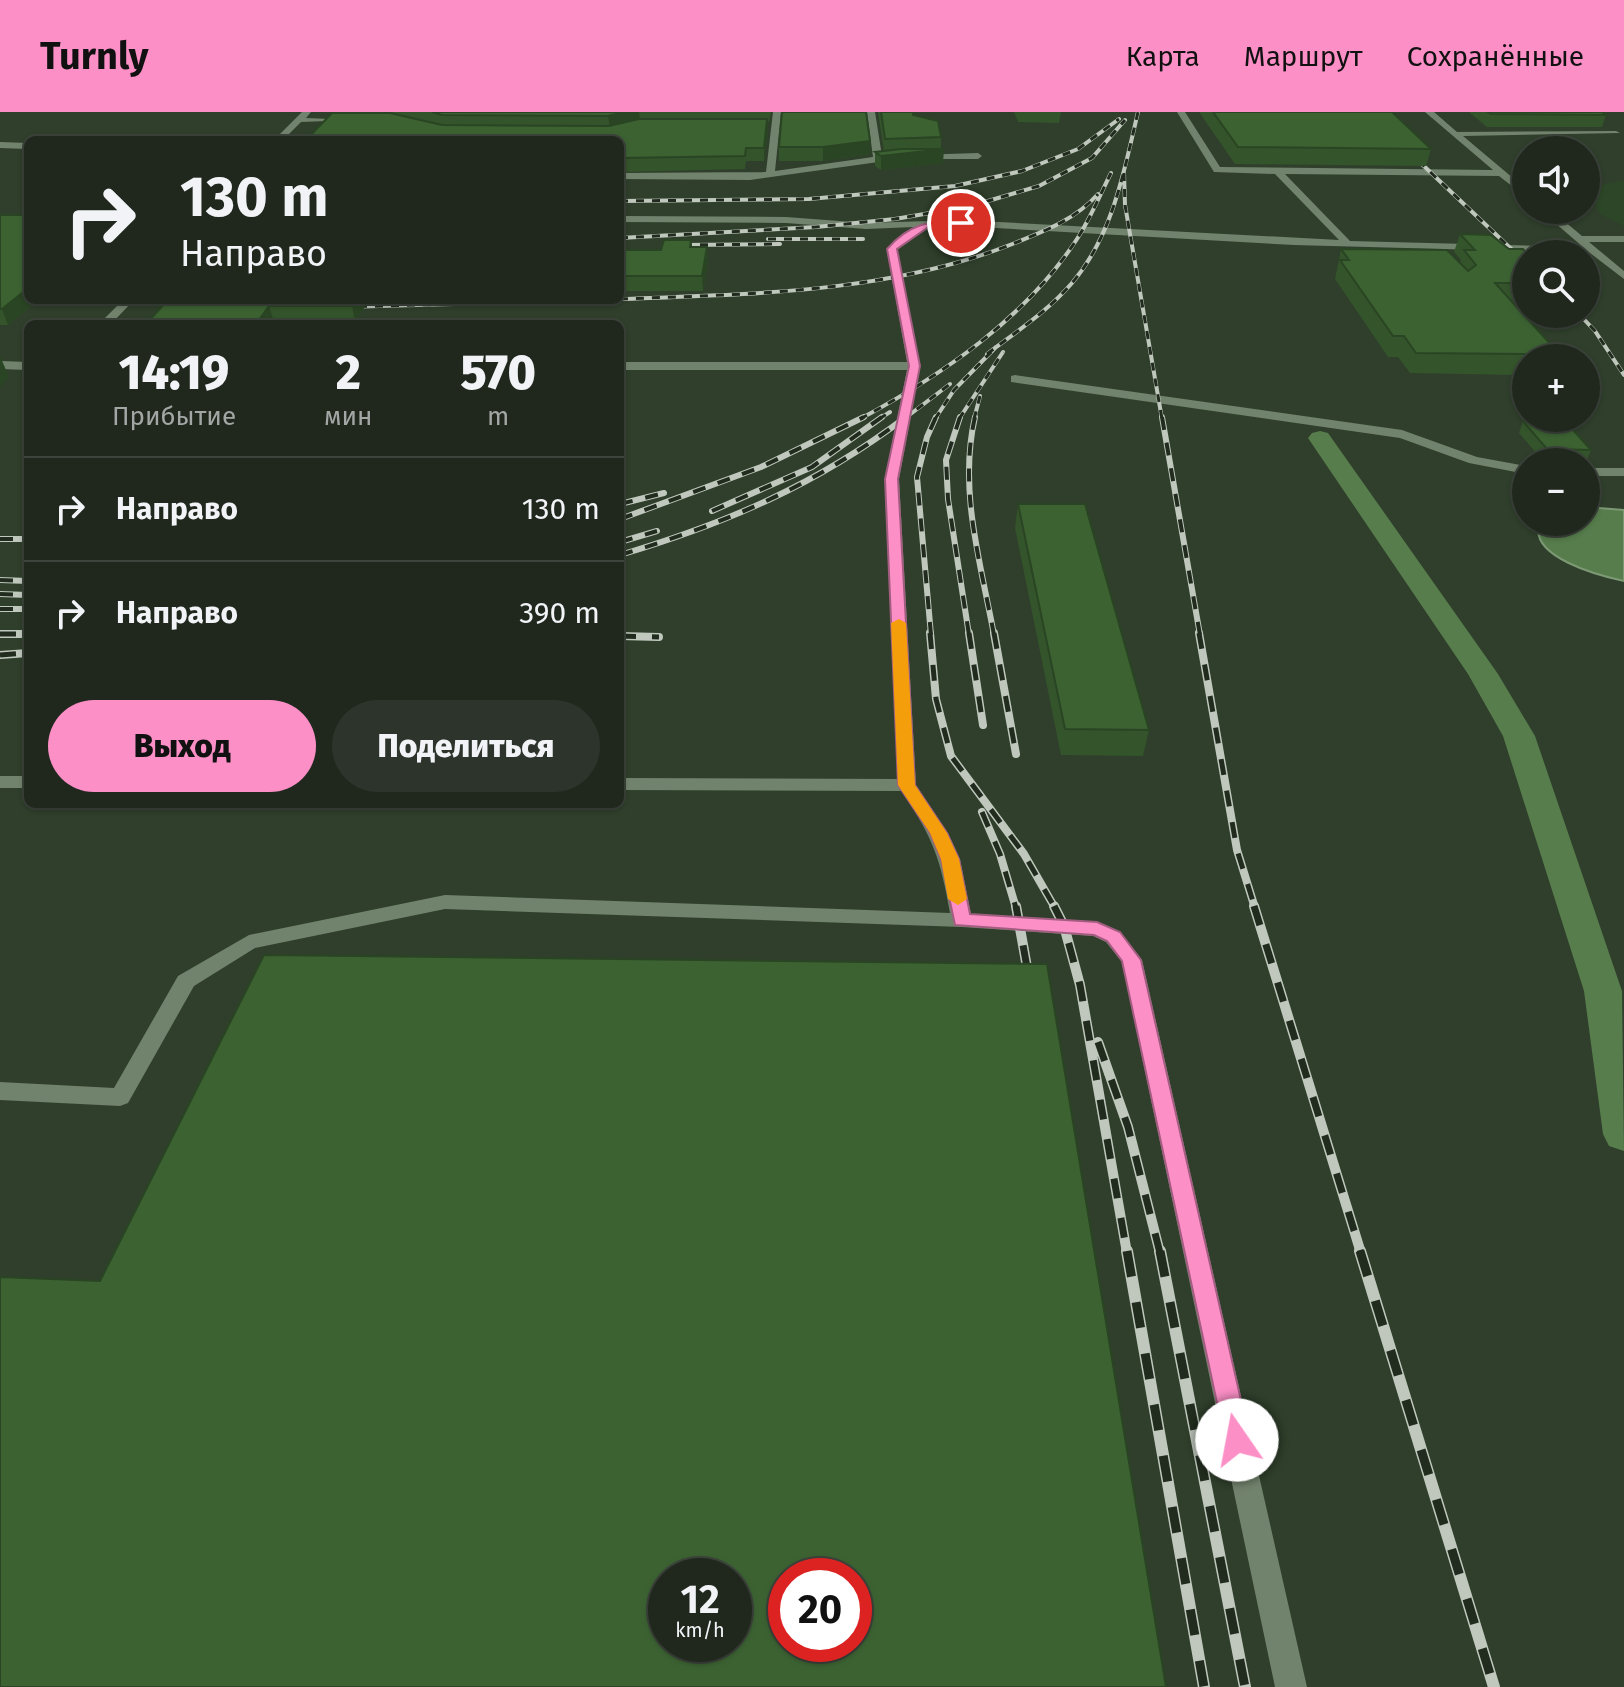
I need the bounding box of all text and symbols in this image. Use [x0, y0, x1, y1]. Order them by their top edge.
text: Turnly [40, 33, 149, 79]
text: Карта [1126, 40, 1200, 73]
text: Маршрут [1244, 40, 1363, 73]
text: Сохранённые [1407, 40, 1584, 73]
map controls [1512, 136, 1600, 536]
button: sound [1512, 136, 1600, 224]
text: 130 m [180, 164, 328, 231]
icon: right [48, 168, 152, 272]
pin [927, 189, 995, 257]
icon: arrive [939, 201, 983, 245]
text: Направо [180, 232, 327, 276]
button: search [1512, 240, 1600, 328]
text: 14:19 [119, 344, 229, 402]
text: 2 [336, 344, 361, 402]
text: 570 [460, 344, 536, 402]
button: + [1512, 344, 1600, 432]
text: Прибытие [112, 401, 236, 432]
text: мин [324, 401, 373, 432]
text: m [487, 401, 509, 432]
button: − [1512, 448, 1600, 536]
icon: right [48, 487, 92, 531]
text: Направо [116, 491, 238, 527]
text: 130 m [522, 491, 600, 527]
icon: right [48, 591, 92, 635]
text: Направо [116, 595, 238, 631]
text: 390 m [519, 595, 600, 631]
button: Выход [48, 700, 316, 792]
button: Поделиться [332, 700, 600, 792]
position arrow [1195, 1398, 1279, 1482]
speed limit sign: 20 [768, 1558, 872, 1662]
text: 12 [680, 1576, 720, 1624]
text: km/h [675, 1618, 725, 1642]

